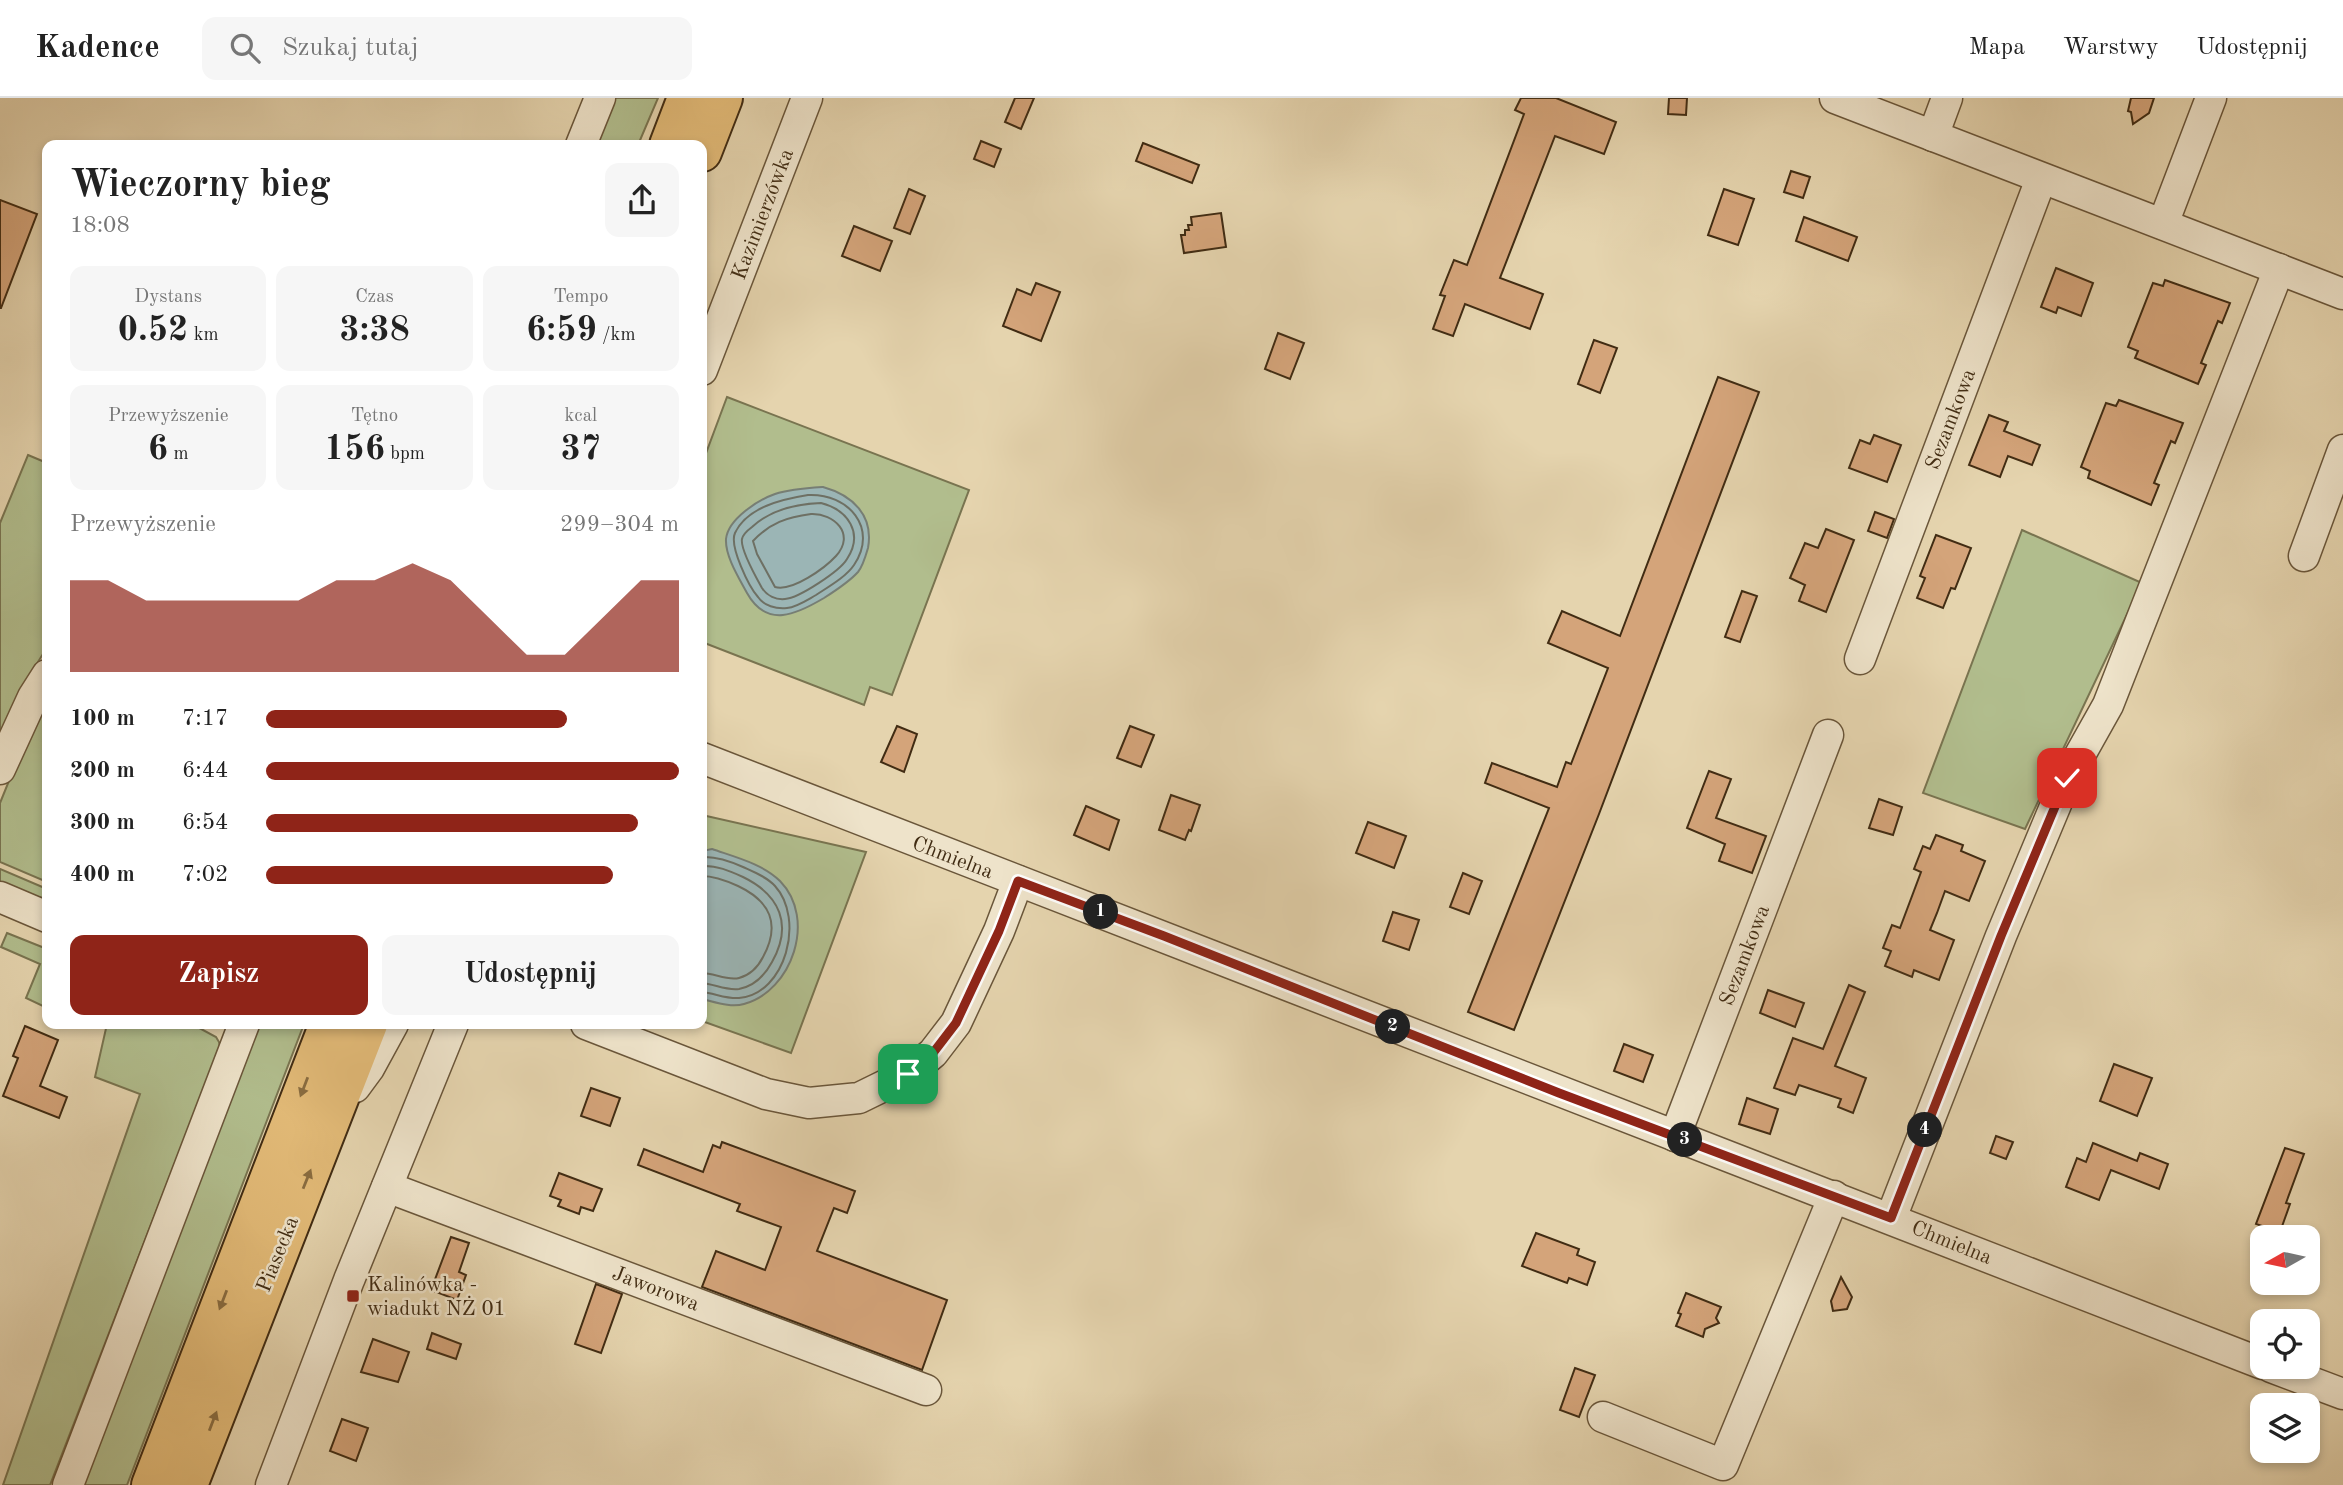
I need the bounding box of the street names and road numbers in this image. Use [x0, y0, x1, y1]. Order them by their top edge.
street label: Kazimierzówka [729, 146, 798, 283]
street label: Sezamkowa [1923, 366, 1980, 473]
street label: Chmielna [909, 833, 996, 883]
street label: Sezamkowa [1717, 902, 1774, 1009]
street label: Piasecka [254, 1214, 303, 1295]
street label: Chmielna [1908, 1218, 1995, 1269]
street label: Jaworowa [609, 1263, 702, 1316]

